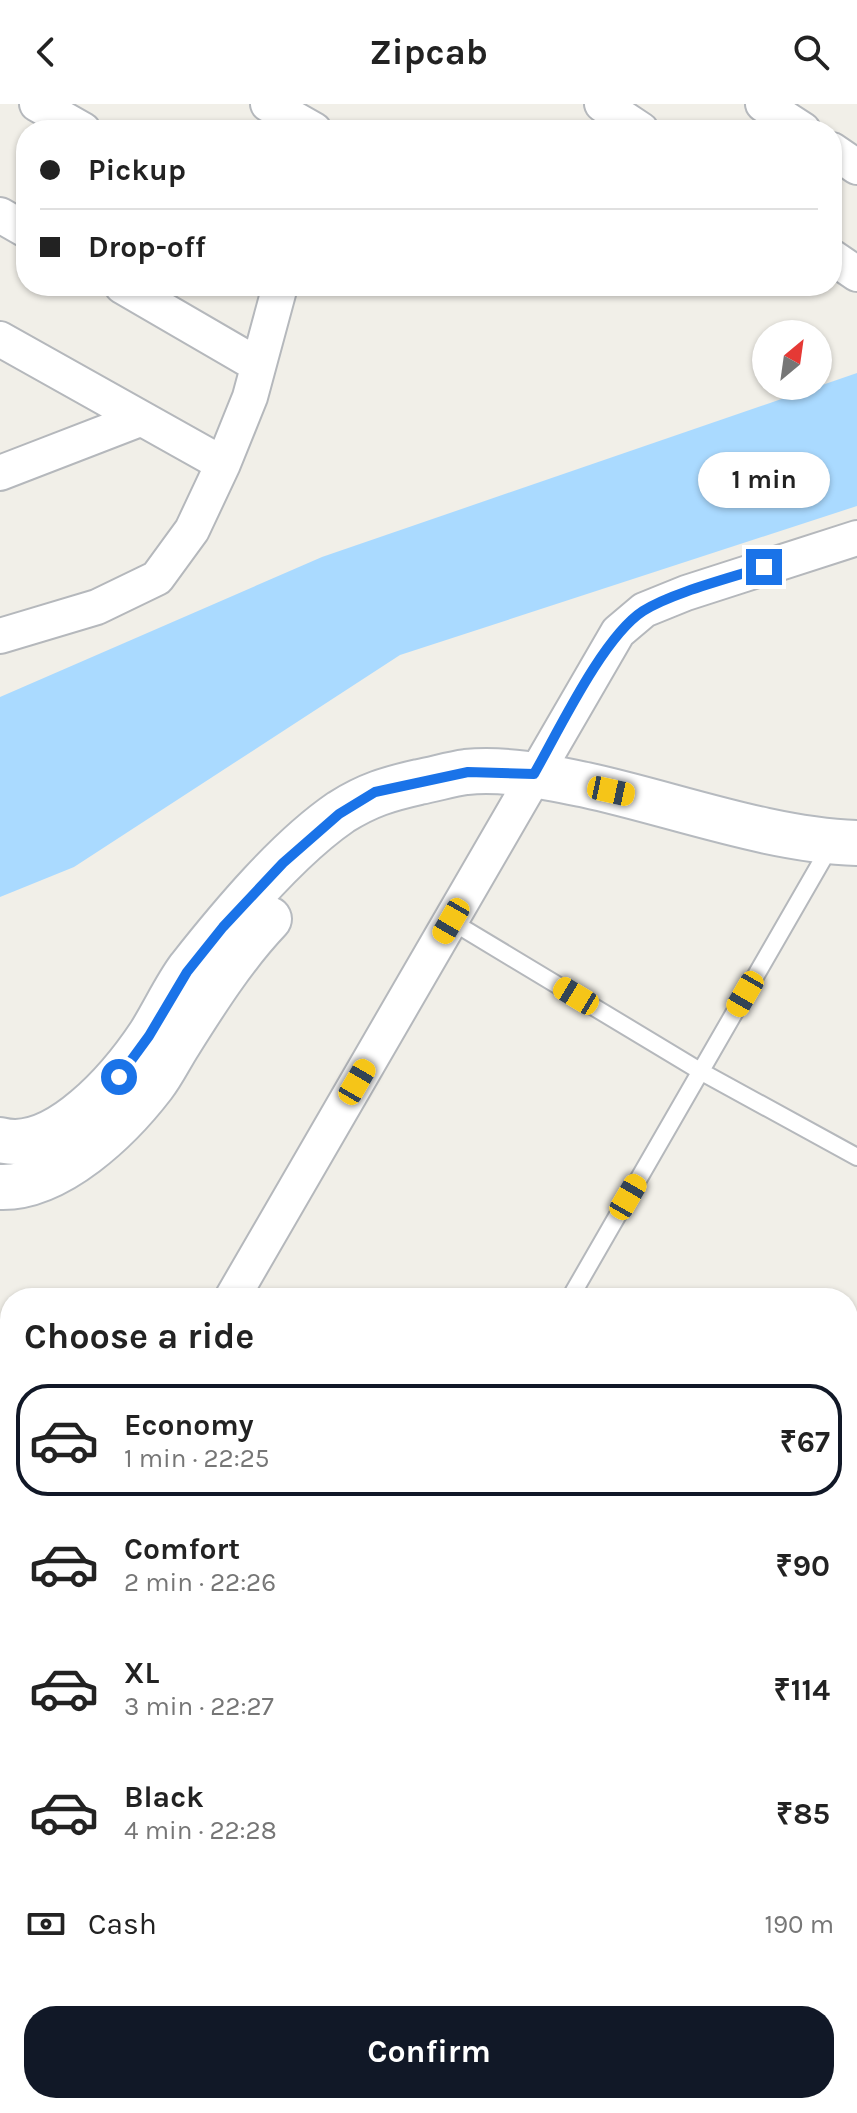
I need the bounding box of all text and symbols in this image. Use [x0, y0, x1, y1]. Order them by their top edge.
icon: back [24, 30, 68, 74]
icon: search [789, 30, 833, 74]
text: Zipcab [369, 31, 488, 73]
text: Pickup [88, 152, 186, 188]
text: Drop-off [88, 229, 206, 265]
north arrow [752, 320, 832, 400]
map controls [752, 320, 832, 400]
callout: 1 min [698, 451, 830, 507]
text: 1 min [731, 464, 797, 495]
route end [746, 549, 782, 585]
car [585, 774, 637, 808]
car [429, 894, 473, 948]
car [723, 967, 767, 1021]
car [549, 973, 603, 1019]
car [335, 1055, 379, 1109]
route start [101, 1059, 137, 1095]
car [606, 1170, 650, 1224]
text: Choose a ride [24, 1315, 254, 1357]
icon: car [28, 1404, 100, 1476]
text: Economy [124, 1407, 254, 1443]
text: ₹67 [780, 1424, 830, 1460]
text: 1 min · 22:25 [124, 1443, 269, 1474]
icon: car [28, 1528, 100, 1600]
text: Comfort [124, 1531, 240, 1567]
text: ₹90 [776, 1548, 830, 1584]
text: 2 min · 22:26 [124, 1567, 276, 1598]
icon: car [28, 1652, 100, 1724]
text: XL [124, 1655, 159, 1691]
text: ₹114 [774, 1672, 830, 1708]
text: 3 min · 22:27 [124, 1691, 274, 1722]
icon: car [28, 1776, 100, 1848]
text: Black [124, 1779, 204, 1815]
text: ₹85 [776, 1796, 830, 1832]
text: 4 min · 22:28 [124, 1815, 277, 1846]
icon: cash [24, 1902, 68, 1946]
text: Cash [88, 1906, 157, 1942]
text: 190 m [764, 1909, 834, 1940]
button: Confirm [24, 2006, 834, 2098]

